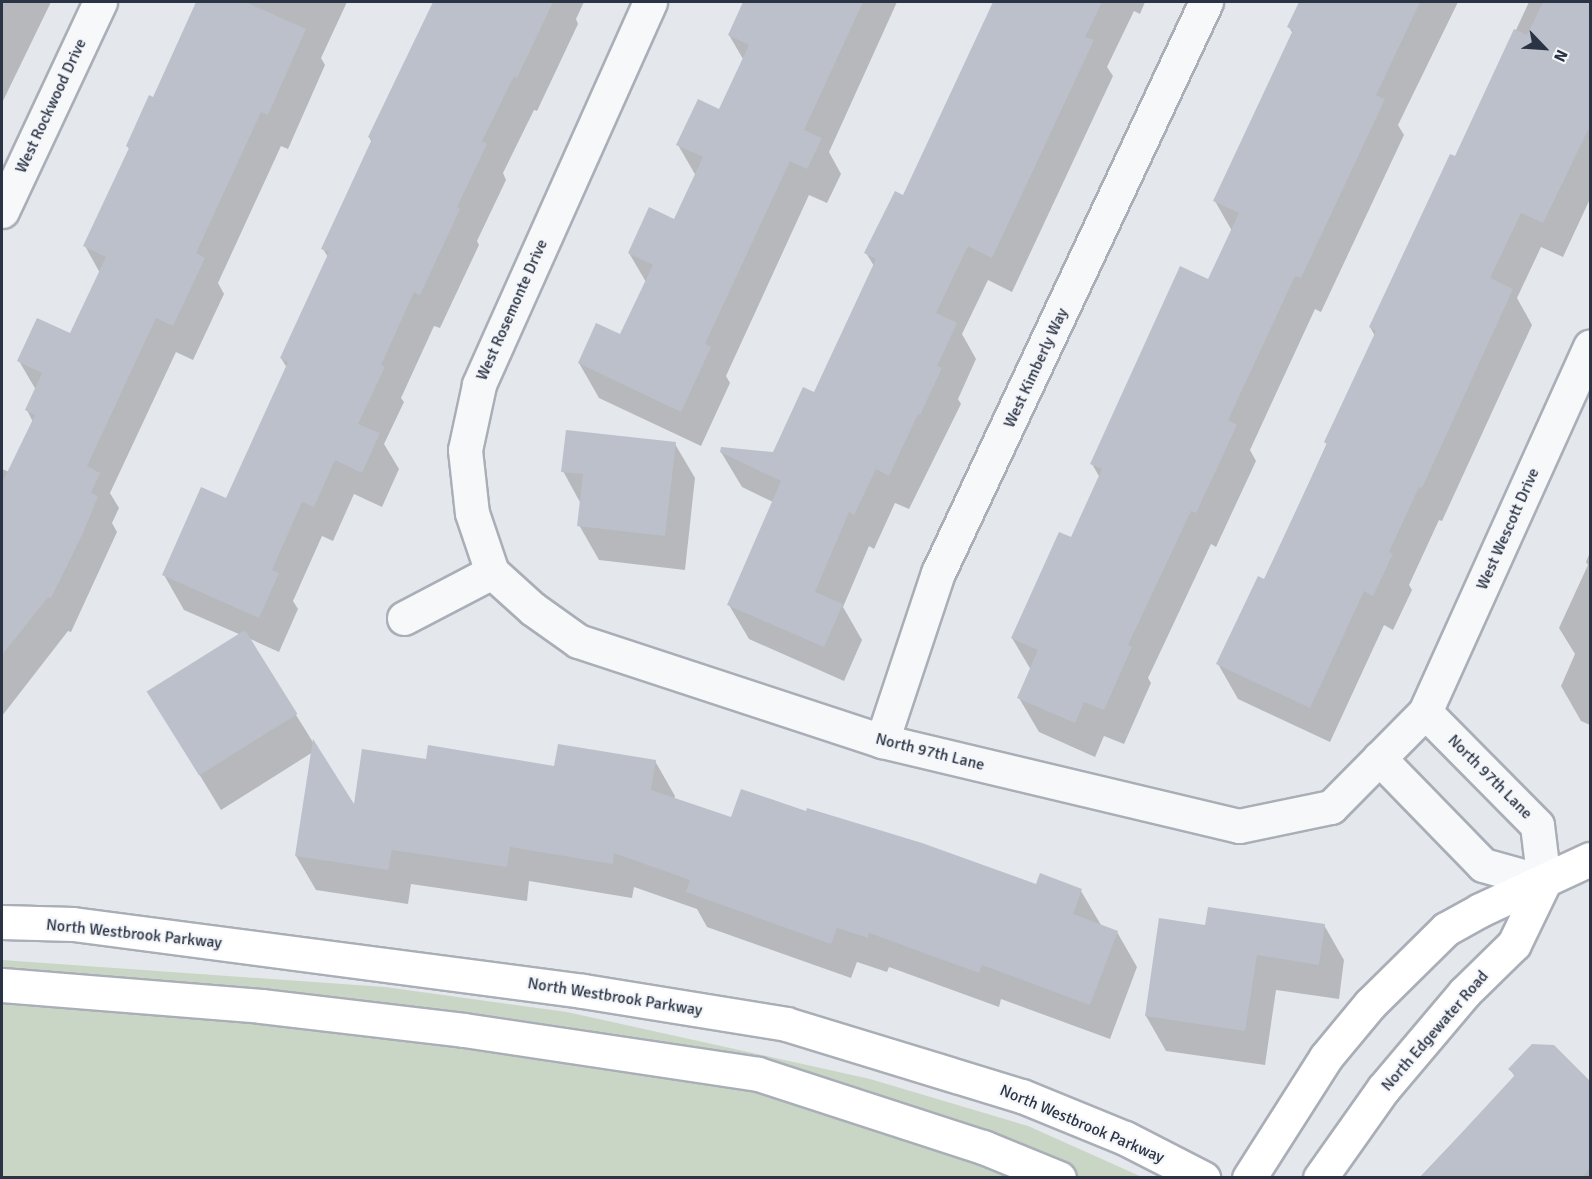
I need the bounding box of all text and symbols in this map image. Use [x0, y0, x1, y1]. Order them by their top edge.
north arrow [1514, 18, 1574, 78]
street label: West Rockwood Drive [11, 36, 91, 176]
text: N [1549, 46, 1572, 65]
street label: West Rosemonte Drive [472, 236, 552, 384]
street label: West Kimberly Way [1000, 305, 1072, 431]
street label: West Wescott Drive [1473, 465, 1543, 593]
street label: North 97th Lane [874, 729, 986, 775]
street label: North 97th Lane [1444, 731, 1536, 823]
street label: North Westbrook Parkway [45, 915, 223, 953]
street label: North Edgewater Road [1377, 967, 1493, 1095]
street label: North Westbrook Parkway [526, 974, 704, 1020]
street label: North Westbrook Parkway [997, 1081, 1167, 1167]

